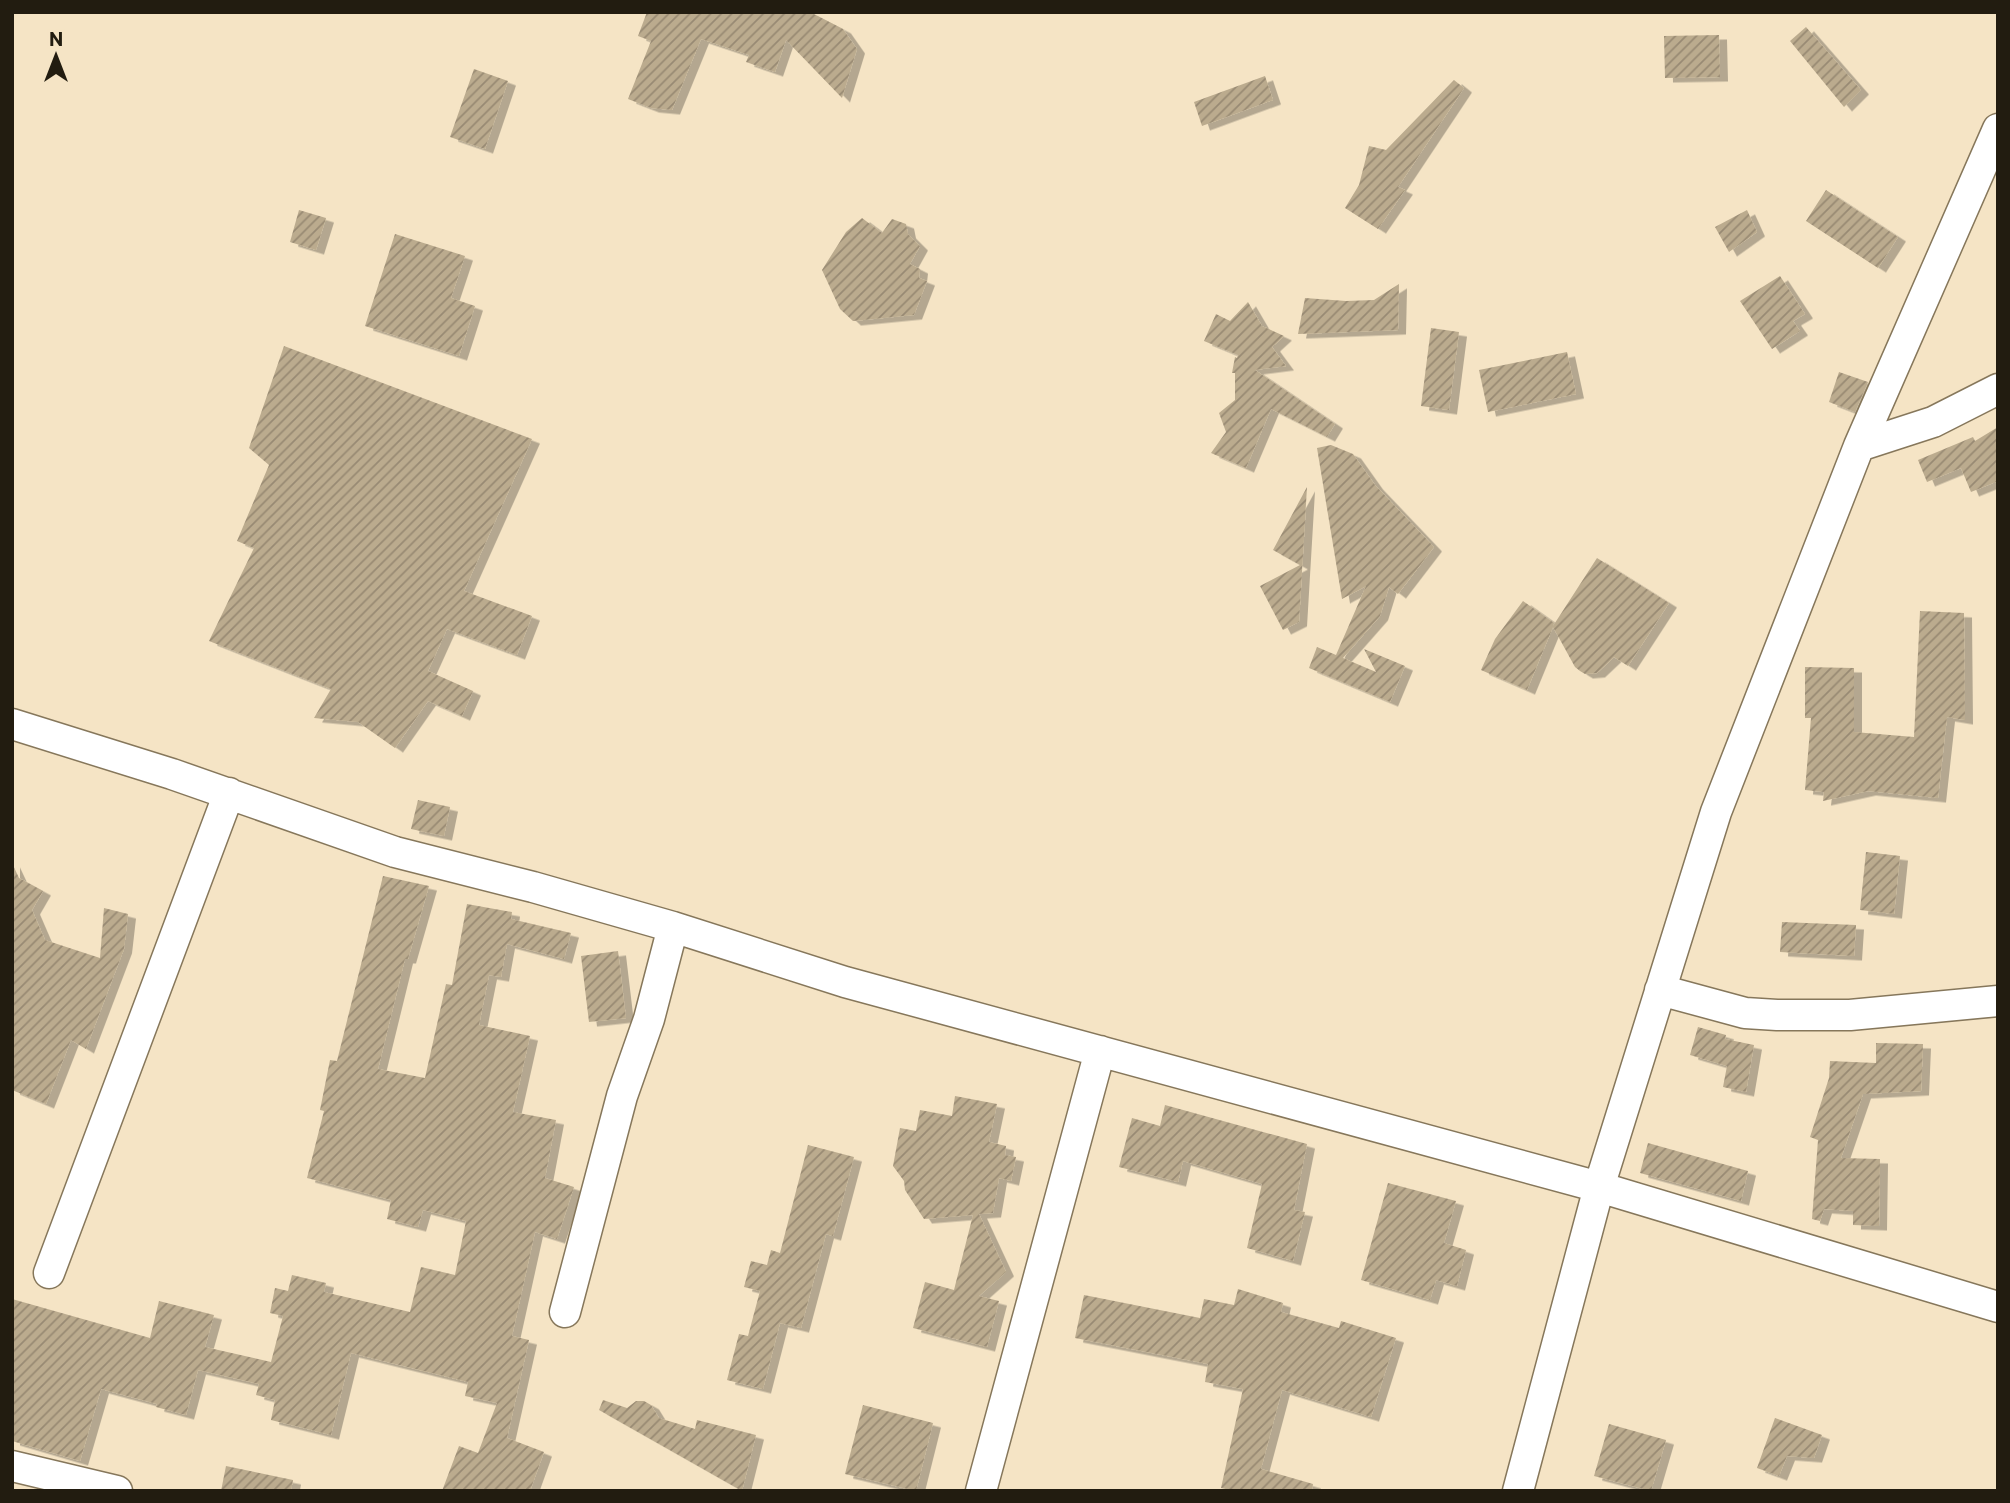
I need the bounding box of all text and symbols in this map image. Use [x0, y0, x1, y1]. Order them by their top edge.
north arrow [21, 21, 91, 91]
text: N [49, 27, 63, 50]

